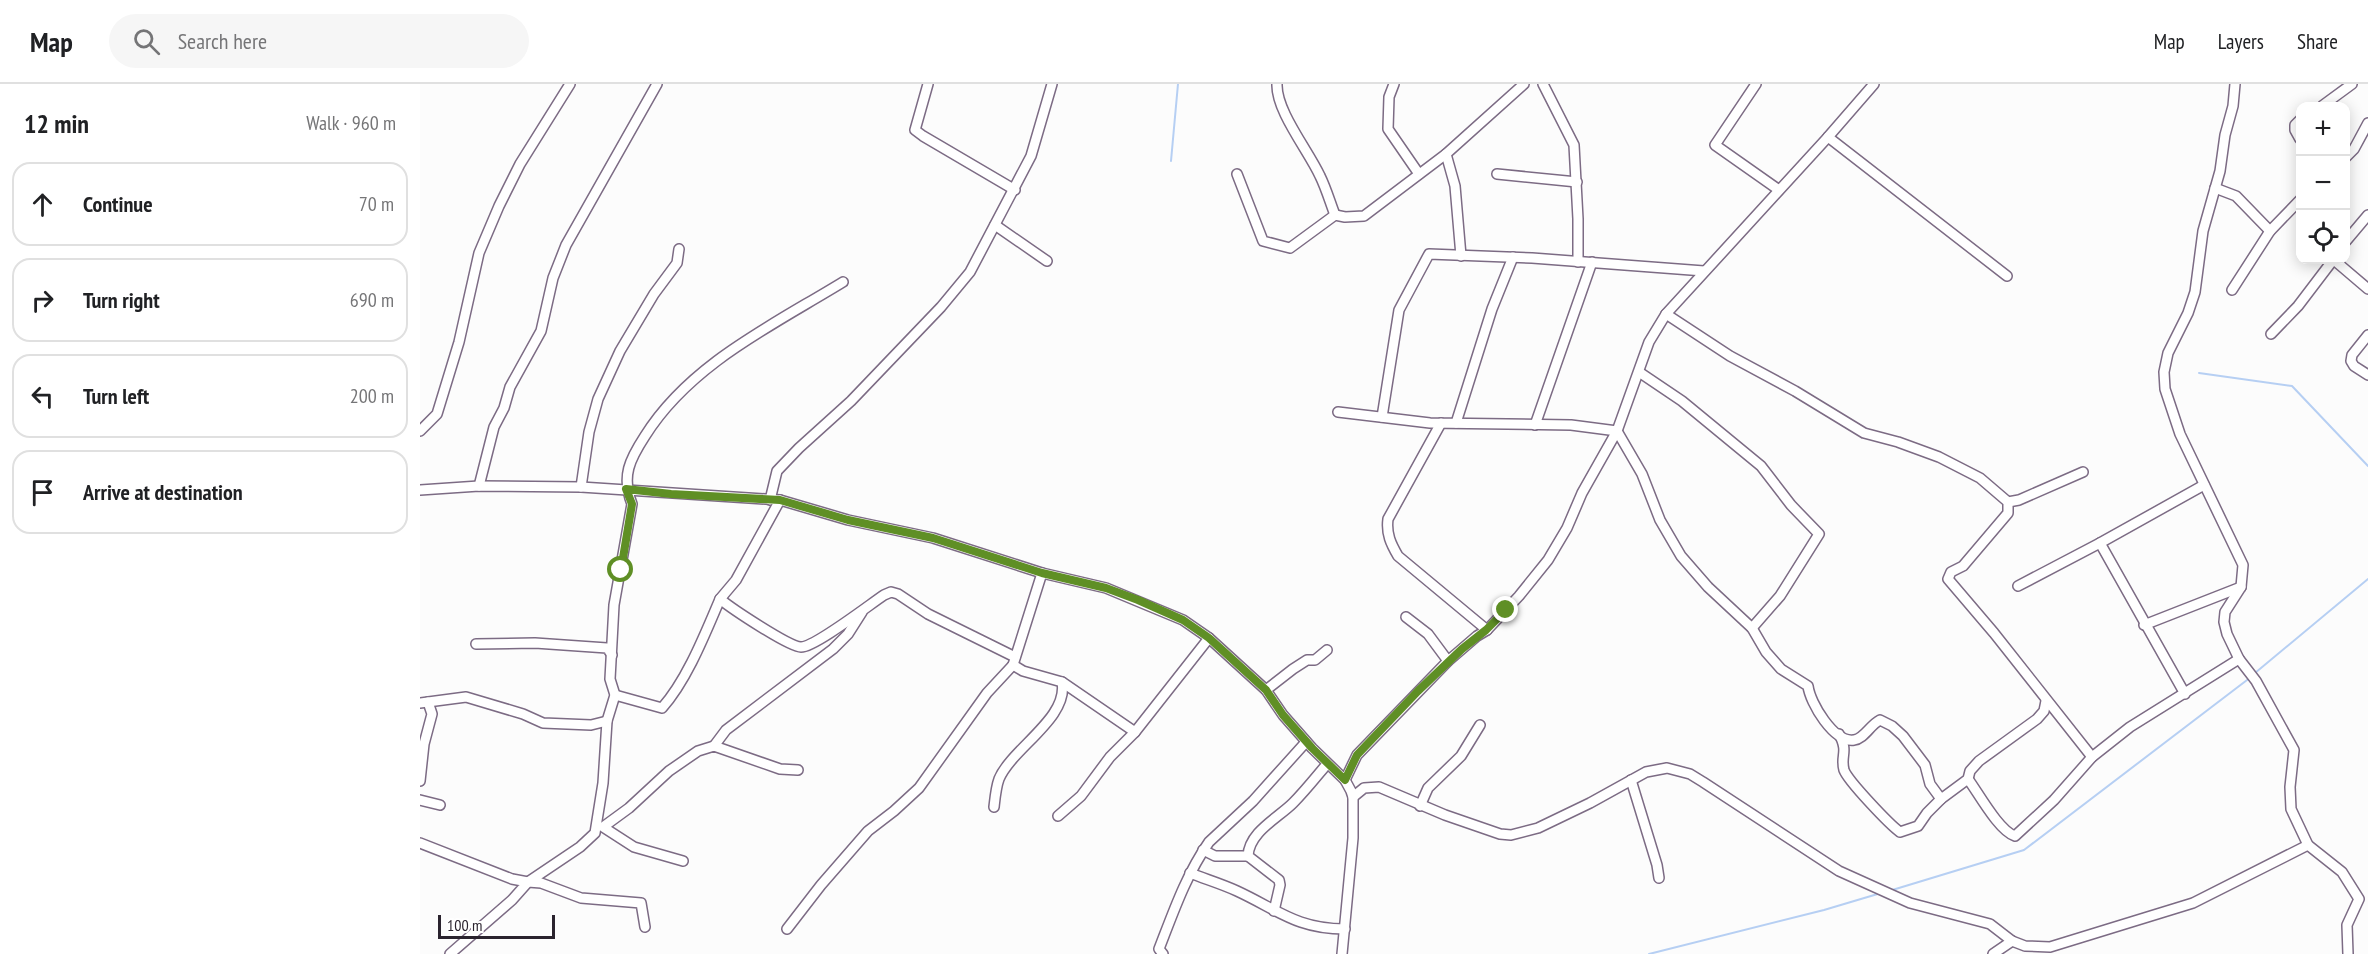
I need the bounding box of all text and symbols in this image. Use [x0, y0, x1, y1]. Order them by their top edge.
search box [109, 14, 529, 68]
text: Map [30, 23, 73, 60]
icon: search [130, 25, 163, 58]
text: Search here [178, 27, 267, 55]
text: Map [2154, 28, 2185, 55]
text: Layers [2218, 28, 2264, 55]
text: Share [2297, 28, 2338, 55]
map controls [2296, 102, 2350, 264]
button: + [2296, 102, 2350, 156]
text: 12 min [24, 107, 89, 140]
text: Walk · 960 m [306, 110, 396, 136]
button: − [2296, 156, 2350, 210]
icon: ahead [26, 188, 59, 221]
text: Continue [83, 190, 153, 218]
text: 70 m [359, 191, 394, 217]
button: locate [2296, 210, 2350, 264]
icon: right [26, 284, 59, 317]
text: Turn right [83, 286, 160, 314]
text: 690 m [350, 287, 394, 313]
icon: left [26, 380, 59, 413]
text: Turn left [83, 382, 149, 410]
text: 200 m [350, 383, 394, 409]
icon: arrive [26, 476, 59, 509]
text: Arrive at destination [83, 478, 243, 506]
route start [607, 556, 633, 582]
route end [1492, 596, 1518, 622]
scale bar [438, 912, 555, 940]
text: 100 m [447, 915, 482, 935]

